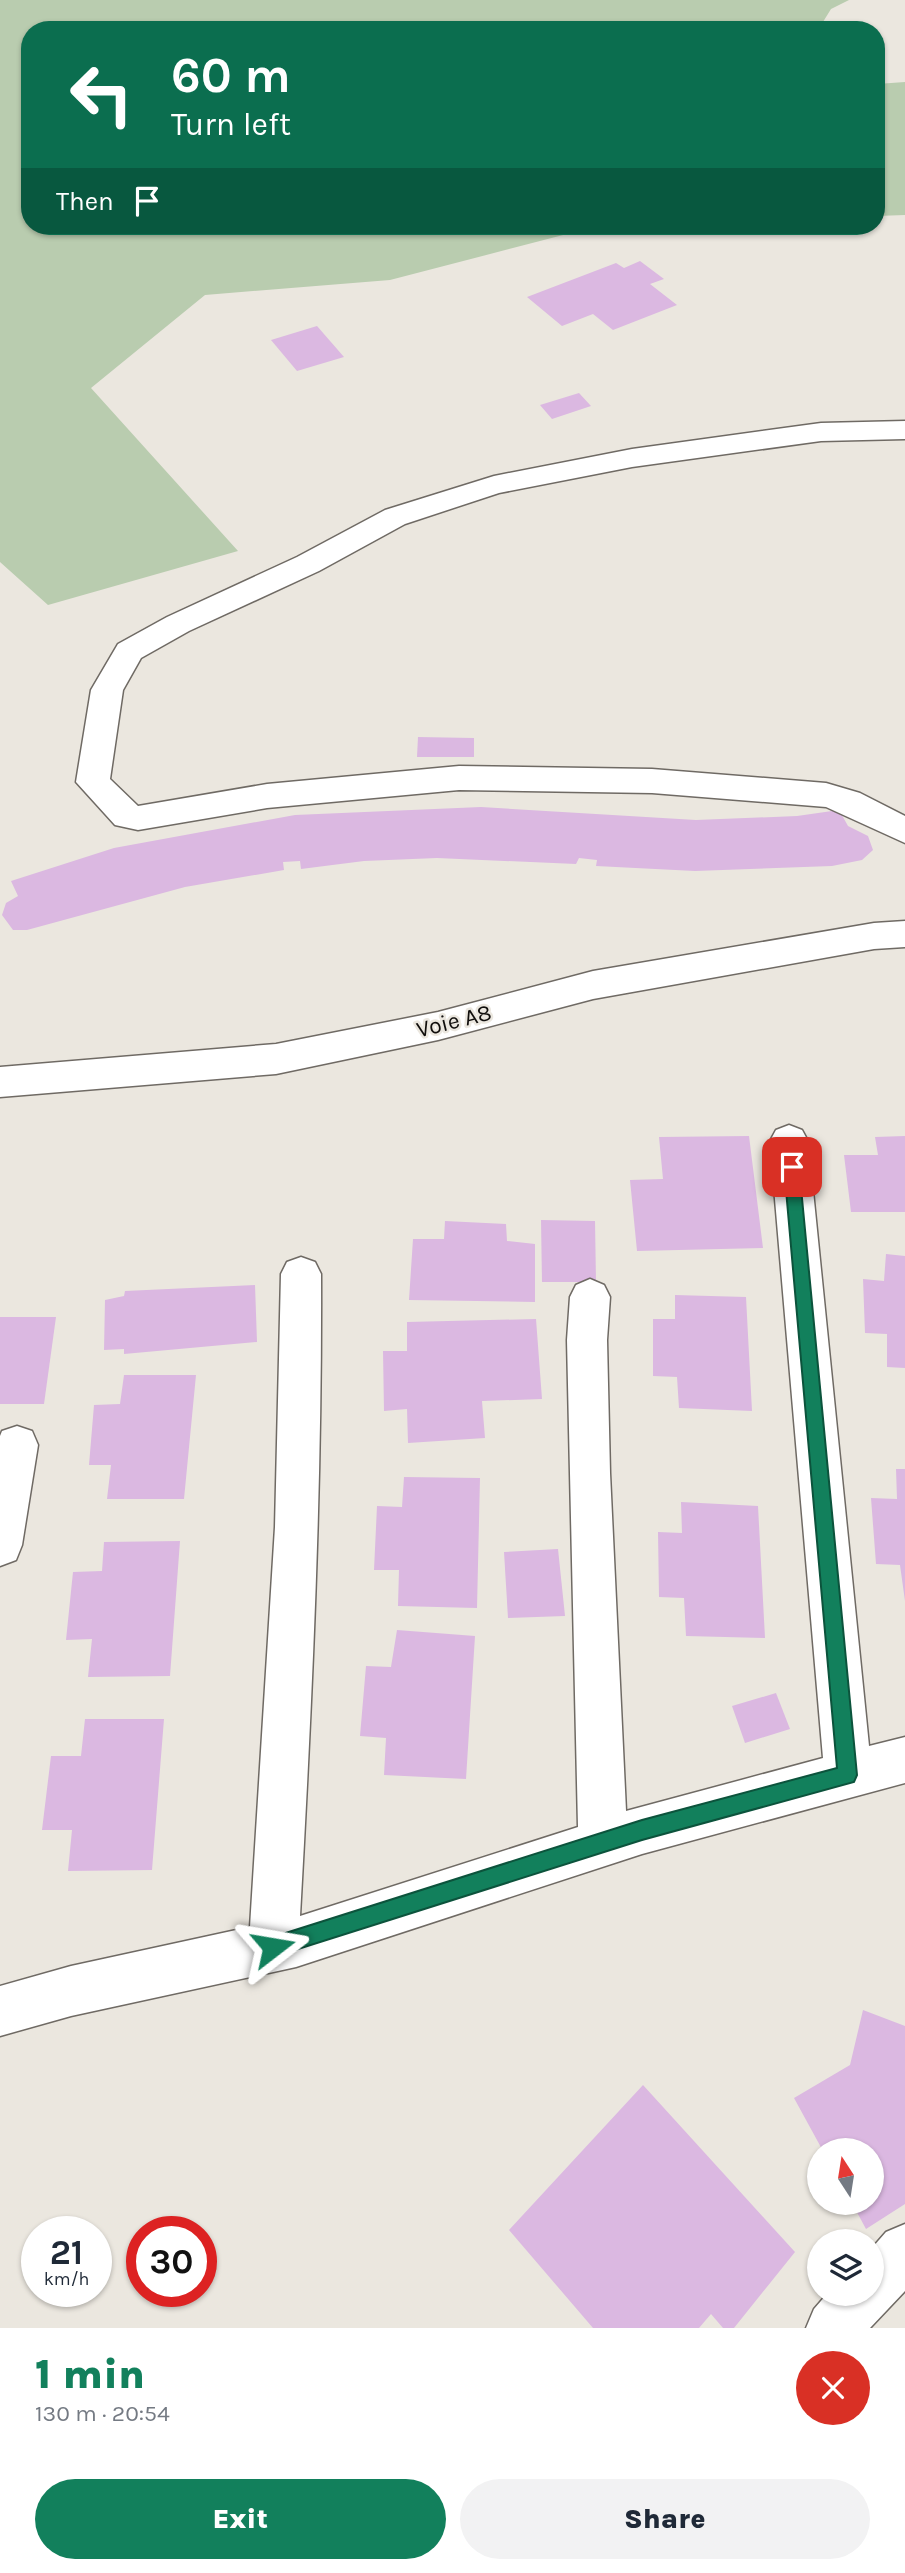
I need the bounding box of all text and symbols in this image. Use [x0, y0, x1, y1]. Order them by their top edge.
text: 60 m [171, 47, 291, 104]
icon: left [56, 49, 147, 140]
text: Turn left [171, 106, 291, 143]
icon: arrive [128, 182, 166, 220]
text: Then [56, 186, 114, 217]
street label: Voie A8 [414, 999, 494, 1043]
pin [762, 1137, 822, 1197]
icon: arrive [773, 1148, 811, 1186]
position arrow [236, 1910, 310, 1984]
north arrow [807, 2138, 884, 2216]
map controls [807, 2138, 884, 2306]
speed limit sign: 30 [126, 2216, 217, 2307]
button: layers [807, 2229, 884, 2306]
text: 21 [50, 2232, 83, 2273]
text: km/h [44, 2268, 89, 2290]
text: 1 min [35, 2349, 145, 2399]
button: close [796, 2351, 870, 2425]
text: 130 m · 20:54 [35, 2400, 170, 2427]
button: Exit [35, 2479, 446, 2559]
button: Share [460, 2479, 870, 2559]

